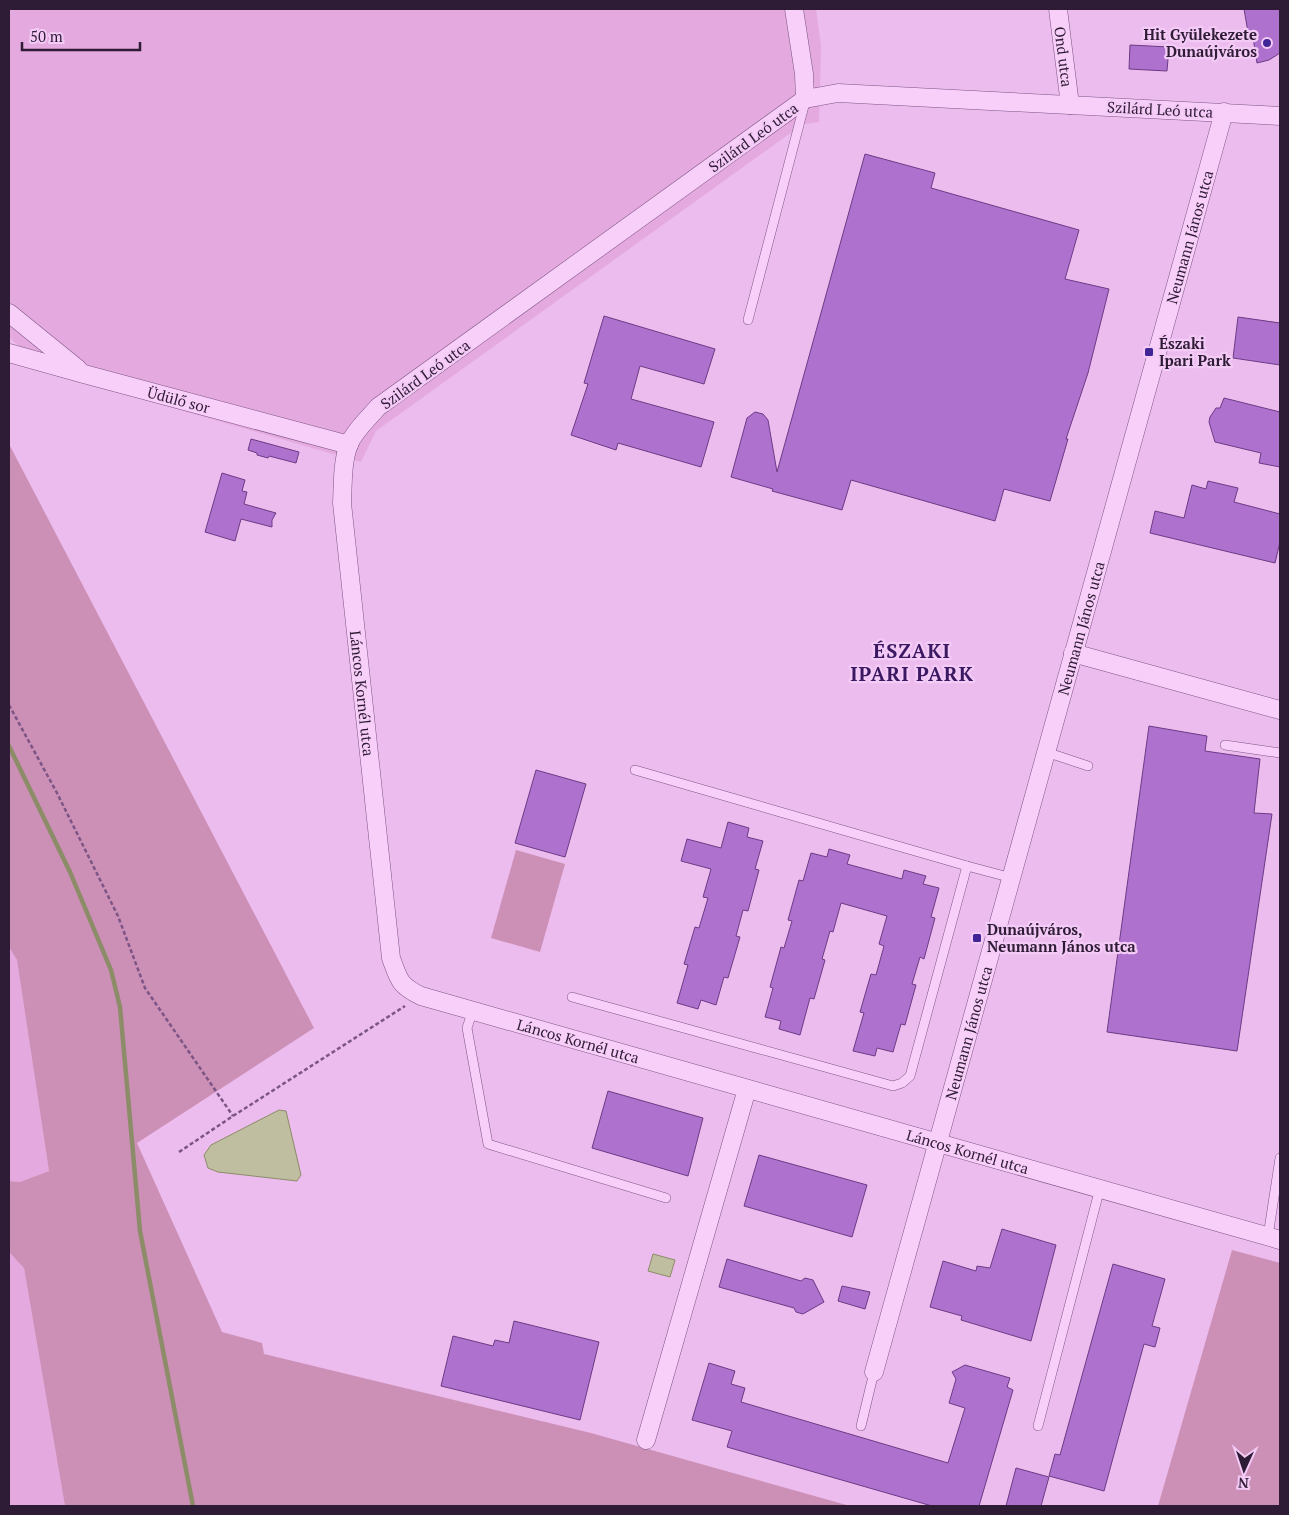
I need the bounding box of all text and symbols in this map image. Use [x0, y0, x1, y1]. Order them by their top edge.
scale bar [22, 20, 140, 52]
place label: Hit Gyülekezete Dunaújváros [1143, 24, 1257, 61]
street label: Ond utca [1050, 25, 1078, 88]
text: 50 m [30, 26, 63, 46]
marker: Hit Gyülekezete Dunaújváros [1261, 37, 1273, 49]
street label: Szilárd Leó utca [1106, 96, 1214, 122]
street label: Szilárd Leó utca [704, 97, 802, 176]
street label: Neumann János utca [1161, 167, 1218, 306]
place label: Északi Ipari Park [1159, 333, 1231, 370]
street label: Szilárd Leó utca [376, 334, 474, 413]
marker: Északi Ipari Park [1143, 346, 1155, 358]
street label: Üdülő sor [145, 381, 213, 417]
street label: Neumann János utca [1053, 559, 1109, 697]
street label: Láncos Kornél utca [346, 629, 379, 758]
district label: ÉSZAKI IPARI PARK [850, 637, 974, 687]
place label: Dunaújváros, Neumann János utca [987, 919, 1136, 956]
marker: Dunaújváros, Neumann János utca [971, 932, 983, 944]
street label: Neumann János utca [940, 963, 996, 1102]
street label: Láncos Kornél utca [515, 1014, 642, 1068]
street label: Láncos Kornél utca [904, 1124, 1032, 1178]
north arrow [1219, 1445, 1269, 1495]
text: N [1237, 1474, 1249, 1493]

